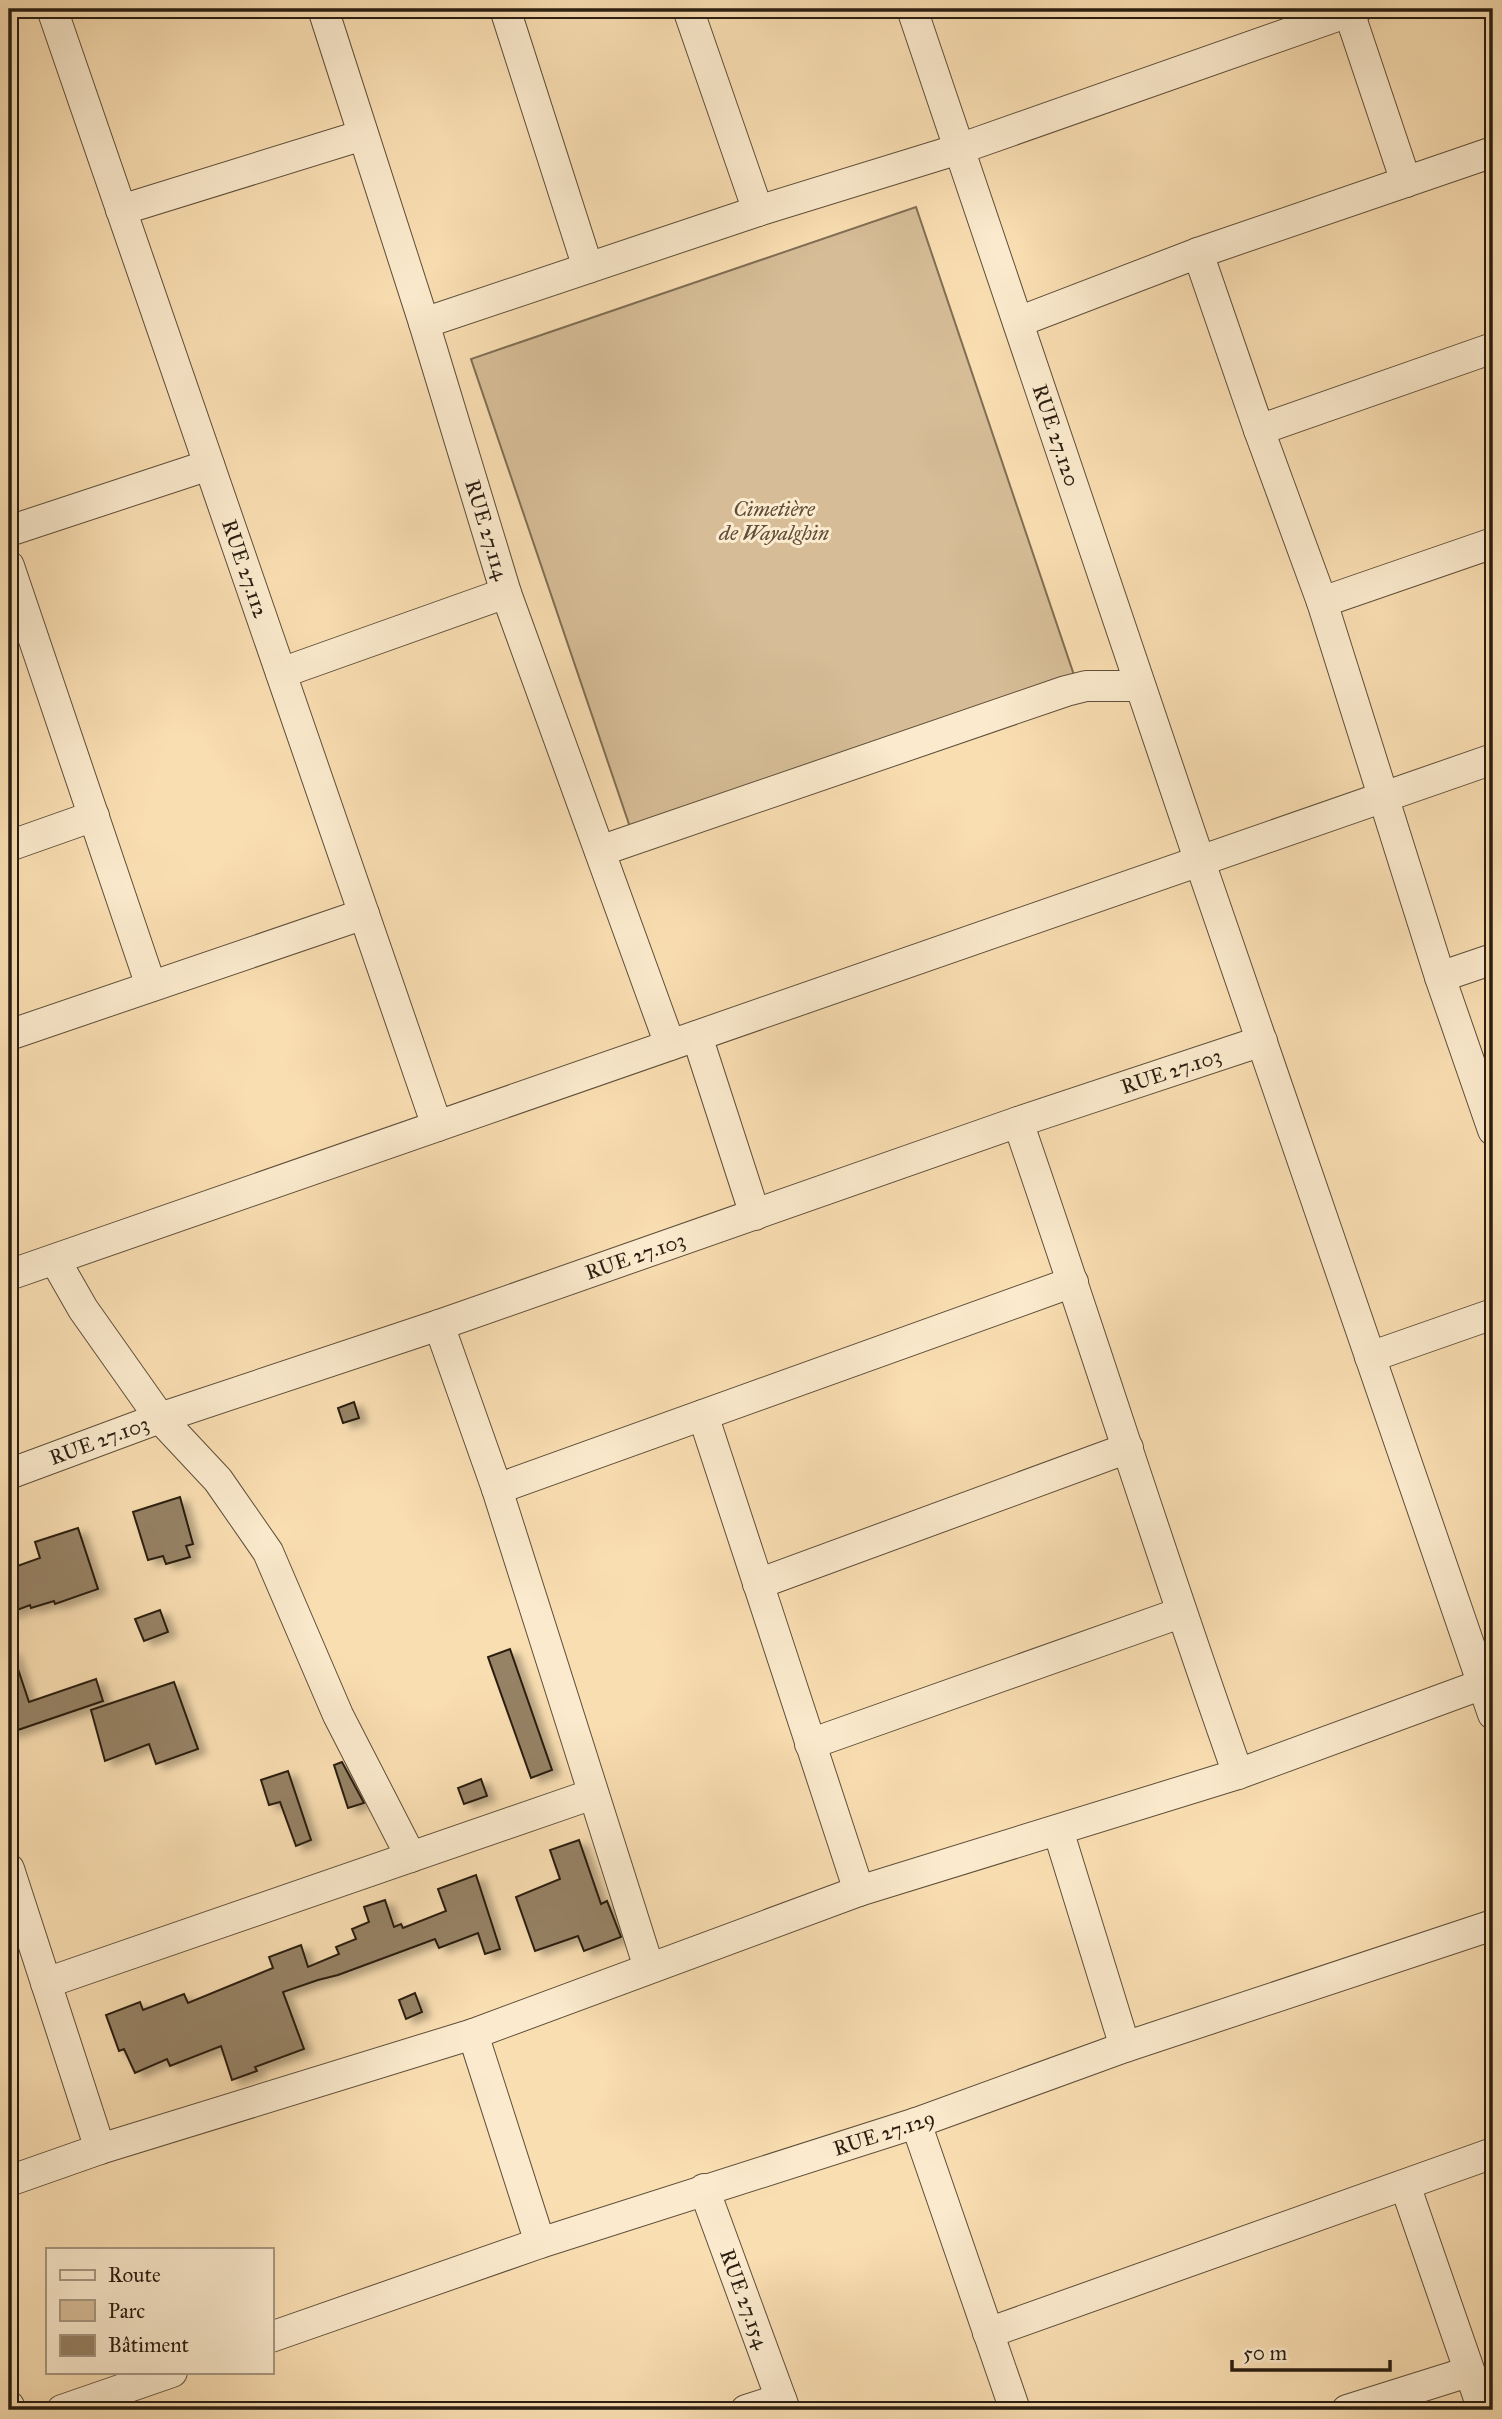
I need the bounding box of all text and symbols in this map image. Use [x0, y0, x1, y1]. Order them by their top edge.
street label: RUE 27.120 [1027, 381, 1085, 490]
street label: RUE 27.114 [459, 476, 515, 584]
park label: Cimetière de Wayalghin [718, 496, 829, 546]
street label: RUE 27.112 [216, 516, 274, 622]
street label: RUE 27.103 [1118, 1042, 1225, 1100]
street label: RUE 27.103 [582, 1227, 689, 1286]
street label: RUE 27.103 [46, 1410, 152, 1471]
street label: RUE 27.129 [830, 2104, 938, 2162]
street label: RUE 27.154 [714, 2245, 775, 2354]
legend [46, 2248, 273, 2374]
text: Route [108, 2262, 161, 2288]
text: Parc [108, 2298, 145, 2324]
scale bar [1232, 2328, 1390, 2372]
text: Bâtiment [108, 2332, 190, 2358]
text: 50 m [1243, 2340, 1288, 2366]

